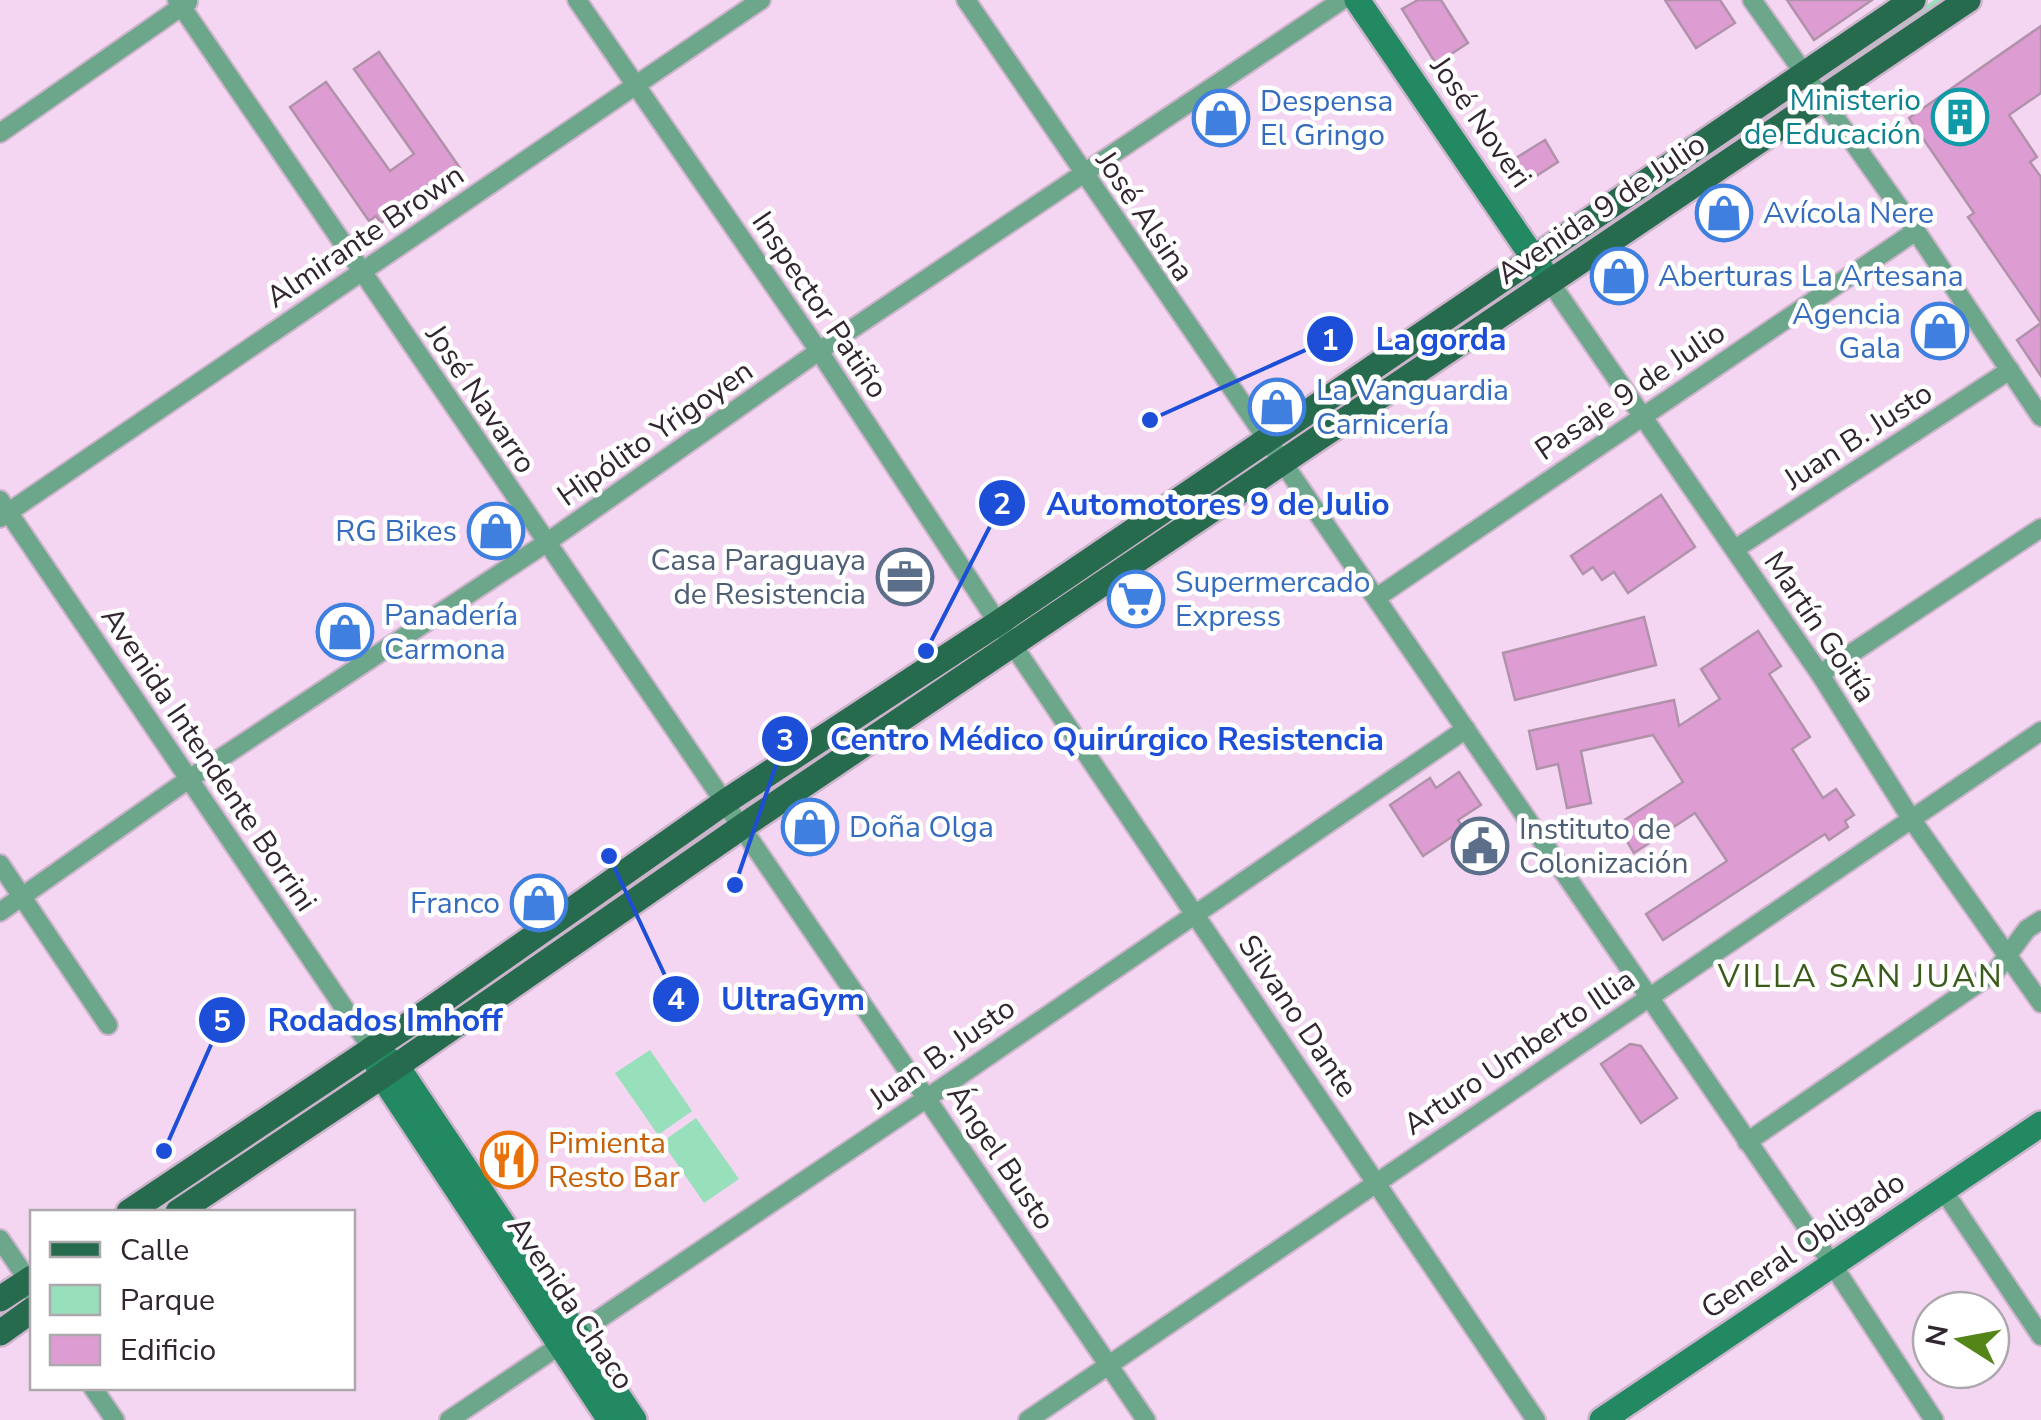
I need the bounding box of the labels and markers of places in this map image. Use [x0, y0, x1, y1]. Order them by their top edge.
place label: Ministerio de Educación [1744, 80, 1921, 155]
place label: Despensa El Gringo [1260, 81, 1393, 156]
building icon: Ministerio de Educación [1930, 87, 1990, 147]
shop icon: Despensa El Gringo [1191, 88, 1251, 148]
shop icon: Avícola Nere [1694, 183, 1754, 243]
place label: Avícola Nere [1763, 193, 1934, 234]
shop icon: Aberturas La Artesana [1589, 246, 1649, 306]
place label: Aberturas La Artesana [1658, 256, 1964, 297]
place label: Agencia Gala [1792, 294, 1901, 369]
shop icon: Agencia Gala [1910, 301, 1970, 361]
callout: La gorda [1305, 308, 1526, 370]
place label: La Vanguardia Carnicería [1316, 370, 1509, 445]
shop icon: La Vanguardia Carnicería [1247, 377, 1307, 437]
callout: Automotores 9 de Julio [977, 472, 1410, 534]
shop icon: RG Bikes [466, 501, 526, 561]
place label: RG Bikes [335, 511, 457, 552]
place label: Casa Paraguaya de Resistencia [651, 540, 866, 615]
office icon: Casa Paraguaya de Resistencia [875, 547, 935, 607]
place label: Supermercado Express [1175, 562, 1371, 637]
supermarket icon: Supermercado Express [1106, 569, 1166, 629]
place label: Panadería Carmona [384, 595, 518, 670]
shop icon: Panadería Carmona [315, 602, 375, 662]
callout: Centro Médico Quirúrgico Resistencia [760, 708, 1405, 770]
shop icon: Doña Olga [780, 797, 840, 857]
place label: Doña Olga [849, 807, 994, 848]
place label: Instituto de Colonización [1519, 809, 1688, 884]
public building icon: Instituto de Colonización [1450, 816, 1510, 876]
shop icon: Franco [509, 873, 569, 933]
place label: Franco [410, 883, 500, 924]
callout: UltraGym [651, 968, 885, 1030]
callout: Rodados Imhoff [197, 989, 523, 1051]
place label: Pimienta Resto Bar [548, 1123, 680, 1198]
restaurant icon: Pimienta Resto Bar [479, 1130, 539, 1190]

